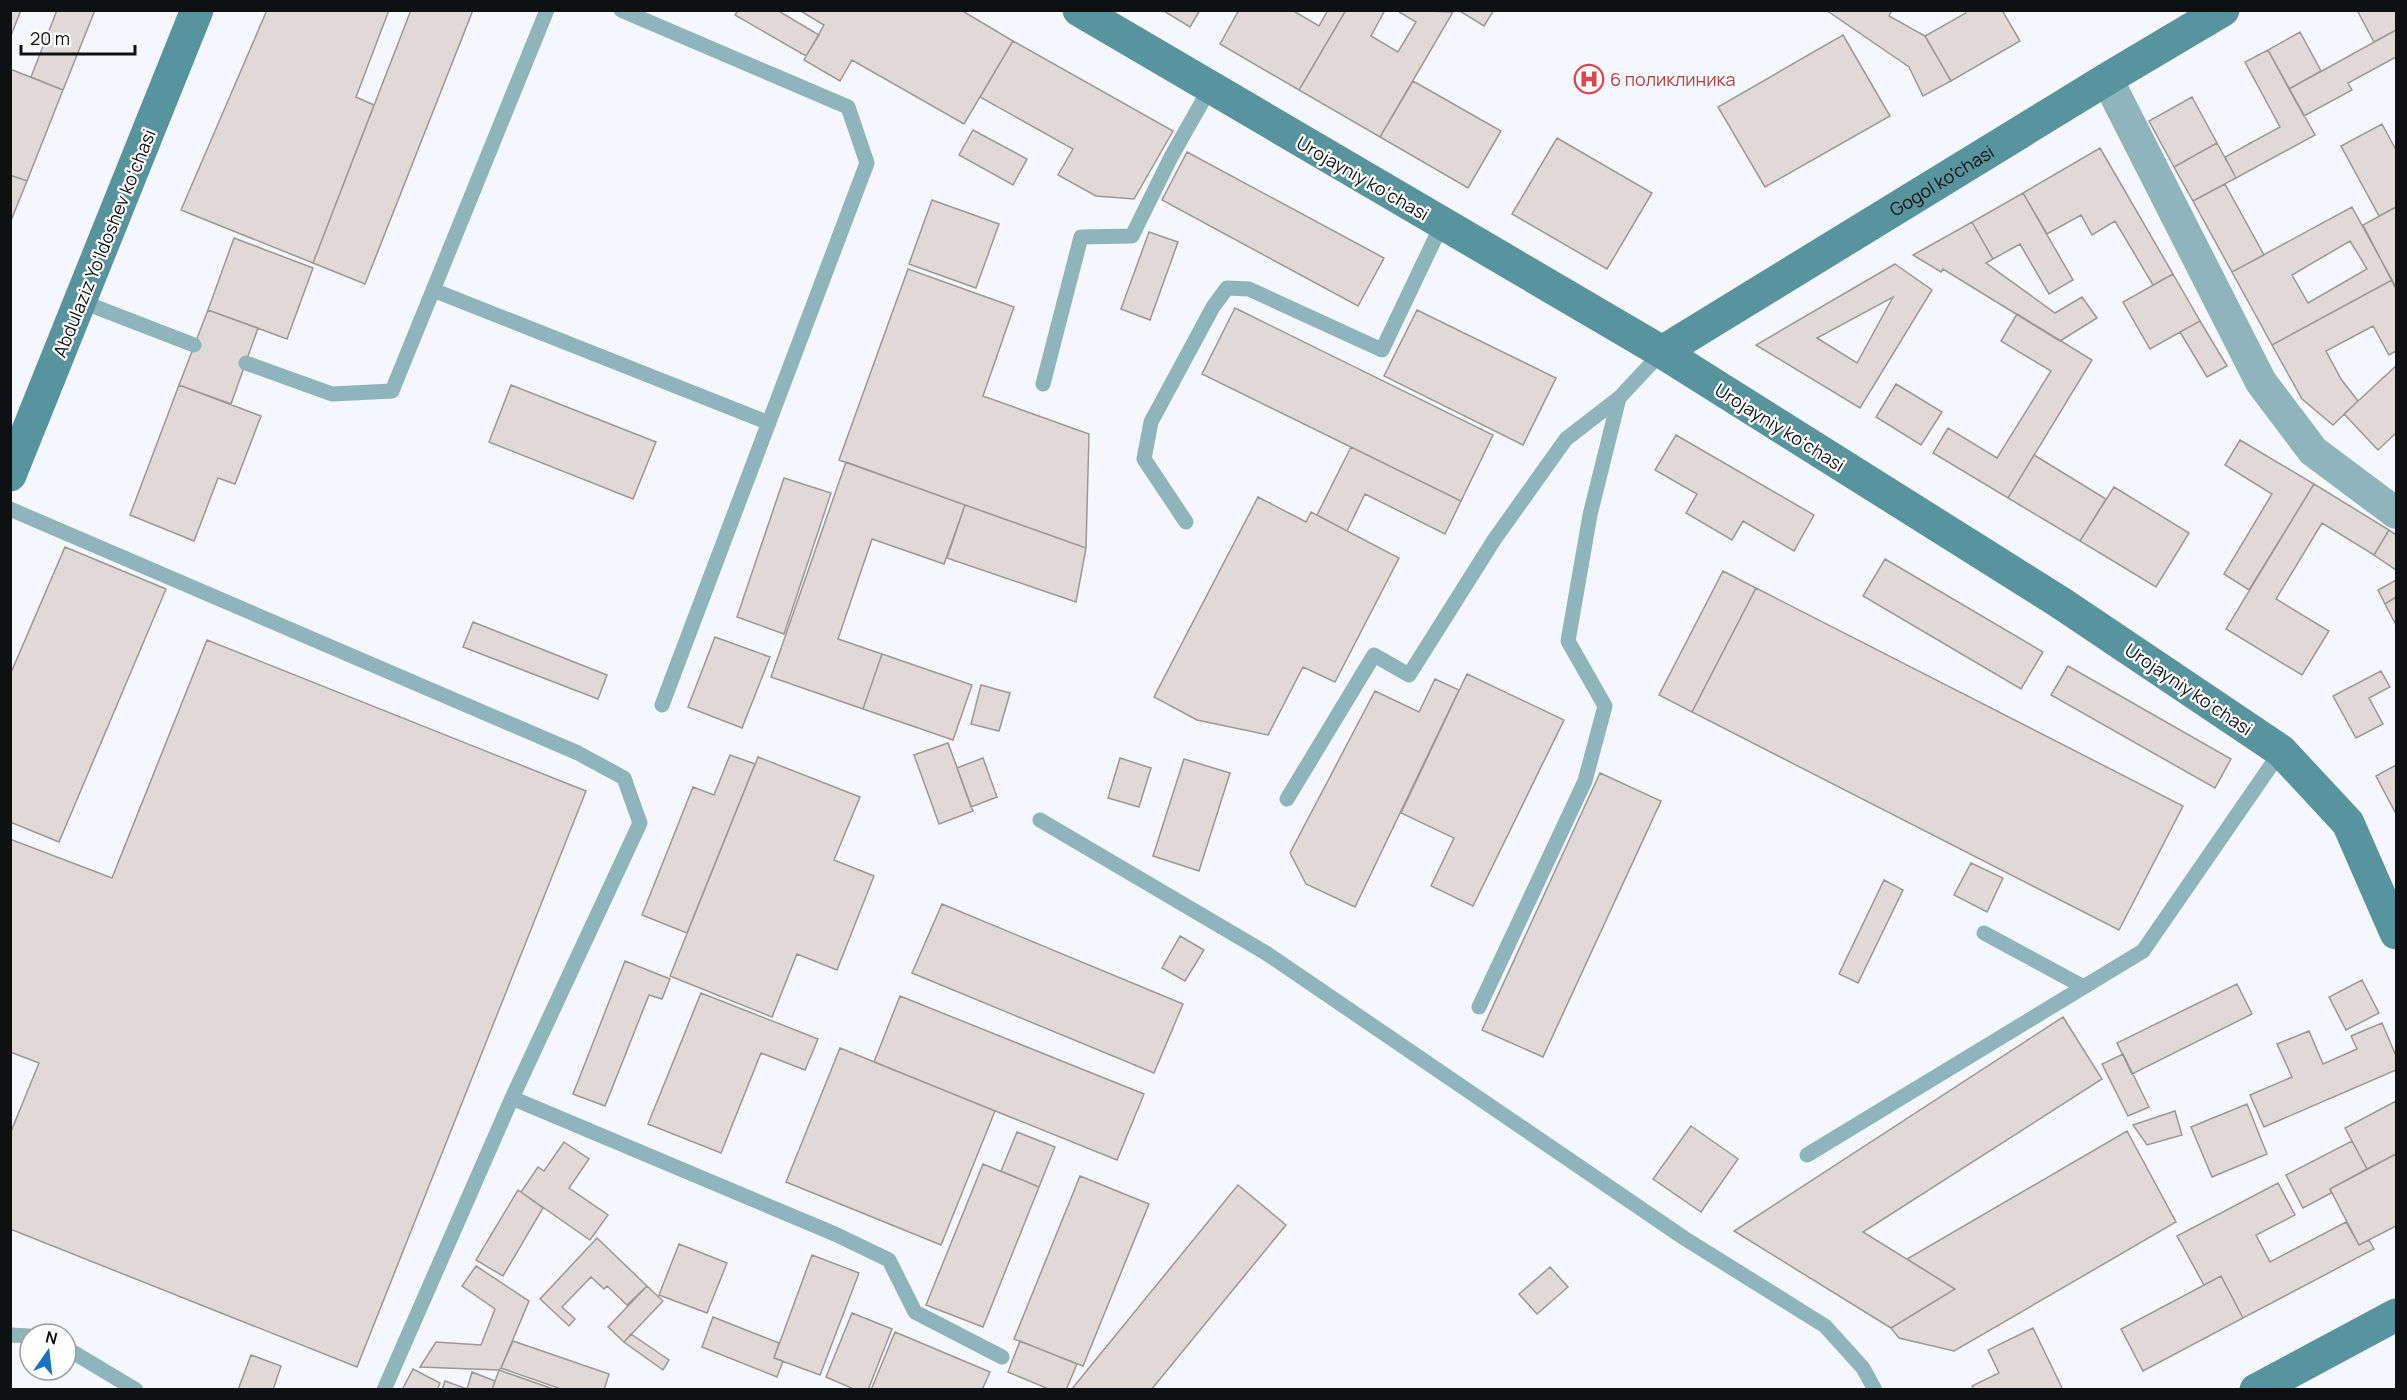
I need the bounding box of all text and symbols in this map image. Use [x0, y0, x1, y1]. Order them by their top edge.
scale bar [21, 18, 135, 56]
text: 20 m [30, 26, 70, 50]
hospital icon: 6 поликлиника [1573, 63, 1605, 95]
place label: 6 поликлиника [1610, 67, 1735, 91]
street label: Abdulaziz Yoʻldoshev koʻchasi [47, 125, 161, 361]
street label: Urоjayniy koʻchasi [1293, 130, 1433, 226]
street label: Gogol ko'chasi [1885, 139, 1998, 222]
street label: Urоjayniy koʻchasi [1710, 377, 1850, 477]
street label: Urоjayniy koʻchasi [2121, 637, 2257, 741]
north arrow [18, 1322, 78, 1382]
text: N [43, 1325, 60, 1350]

